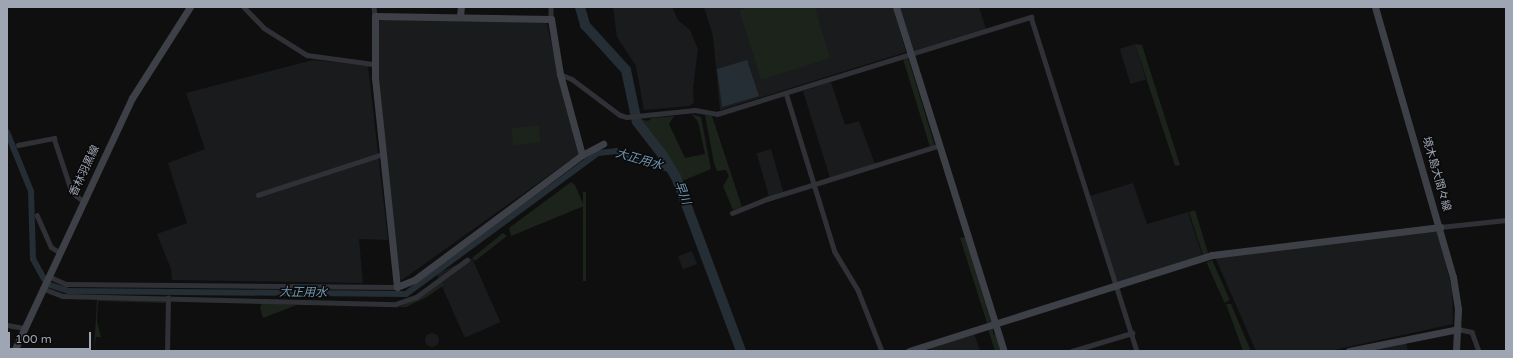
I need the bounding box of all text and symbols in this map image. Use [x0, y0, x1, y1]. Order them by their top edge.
street label: 境木島大間々線 [1419, 135, 1453, 213]
street label: 香林羽黒線 [67, 143, 103, 199]
water label: 大正用水 [614, 146, 664, 174]
water label: 早川 [671, 179, 693, 207]
water label: 大正用水 [279, 285, 327, 301]
scale bar [10, 324, 93, 350]
text: 100 m [15, 332, 52, 346]

